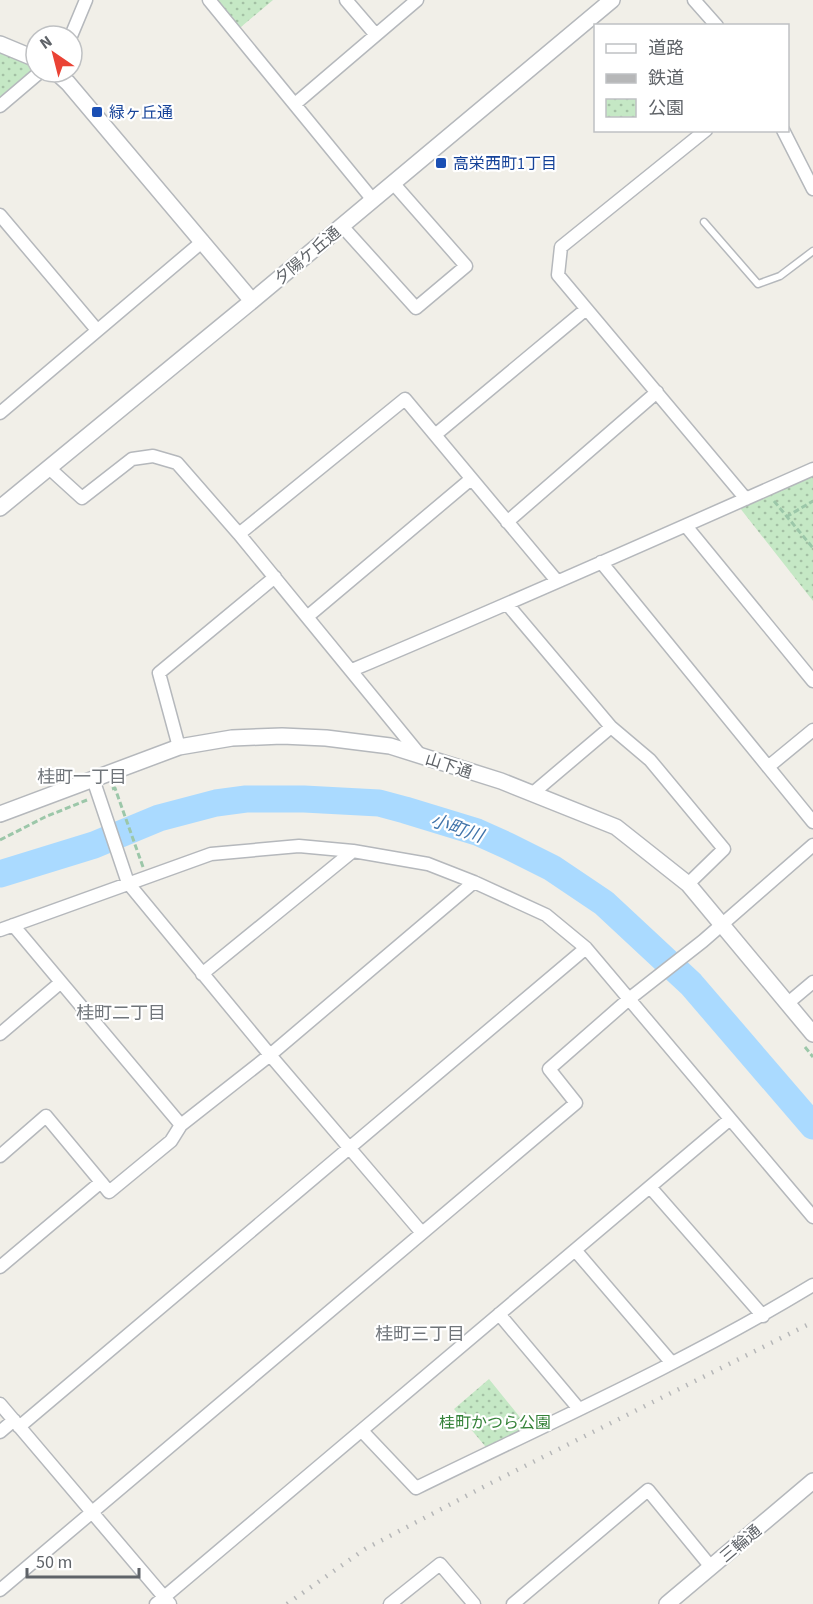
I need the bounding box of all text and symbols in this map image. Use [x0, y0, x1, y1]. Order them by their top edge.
north arrow [24, 24, 84, 84]
legend [594, 24, 789, 132]
text: N [35, 30, 57, 55]
text: 道路 [648, 36, 684, 61]
text: 鉄道 [648, 66, 684, 91]
text: 公園 [648, 96, 684, 121]
place label: 緑ヶ丘通 [109, 102, 173, 124]
marker: 緑ヶ丘通 [90, 105, 104, 119]
place label: 高栄西町1丁目 [453, 153, 557, 175]
marker: 高栄西町1丁目 [434, 156, 448, 170]
street label: 夕陽ケ丘通 [270, 222, 345, 290]
street label: 山下通 [422, 748, 475, 784]
district label: 桂町一丁目 [37, 765, 127, 790]
water label: 小町川 [427, 808, 488, 850]
district label: 桂町二丁目 [76, 1001, 166, 1026]
district label: 桂町三丁目 [375, 1322, 465, 1347]
park label: 桂町かつら公園 [439, 1412, 551, 1434]
street label: 三輪通 [715, 1520, 766, 1568]
scale bar [27, 1541, 140, 1579]
text: 50 m [36, 1550, 72, 1575]

